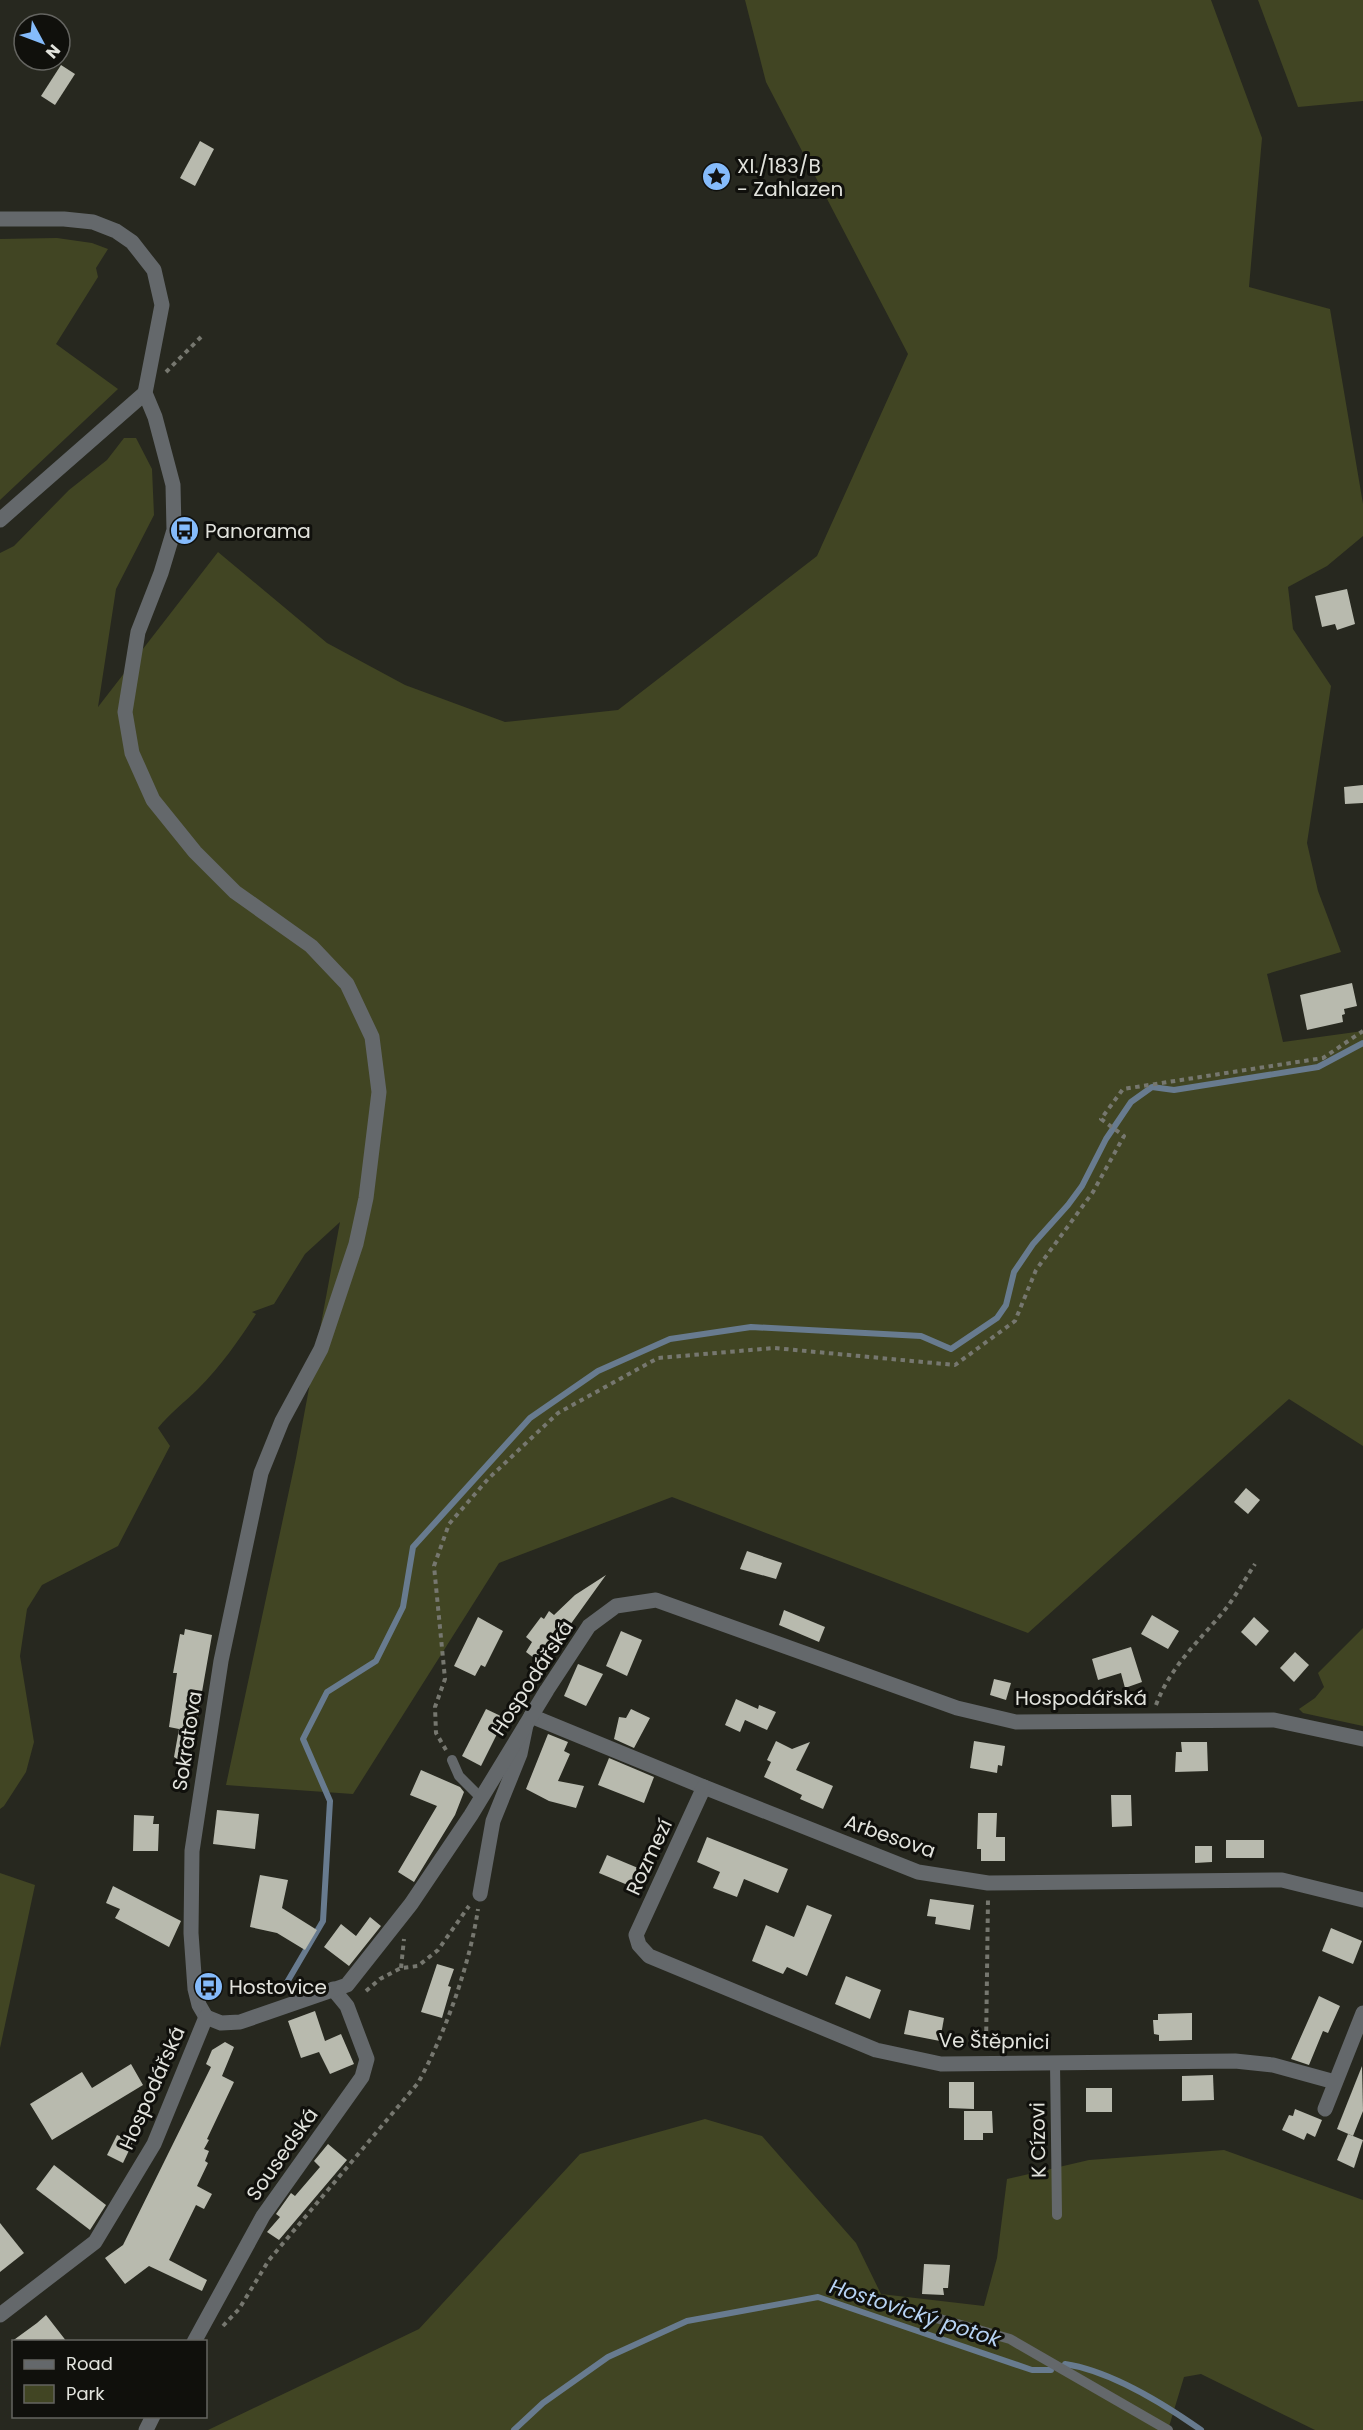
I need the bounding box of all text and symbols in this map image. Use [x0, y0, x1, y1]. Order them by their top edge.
north arrow [12, 12, 72, 72]
text: N [40, 39, 66, 64]
place label: XI./183/B - Zahlazen [737, 152, 843, 203]
place icon: XI./183/B - Zahlazen [700, 161, 732, 193]
bus stop icon: Panorama [168, 515, 200, 547]
place label: Panorama [205, 517, 311, 545]
street label: Hospodářská [484, 1615, 580, 1741]
street label: Hospodářská [1015, 1684, 1147, 1712]
street label: Sokratova [165, 1689, 209, 1793]
street label: Arbesova [841, 1807, 939, 1865]
street label: Rozmezí [619, 1814, 679, 1900]
bus stop icon: Hostovice [192, 1971, 224, 2003]
place label: Hostovice [229, 1973, 327, 2001]
street label: Hospodářská [112, 2022, 192, 2154]
street label: Ve Štěpnici [938, 2026, 1050, 2056]
street label: Sousedská [240, 2102, 324, 2206]
street label: K Cízovi [1023, 2102, 1053, 2178]
water label: Hostovický potok [826, 2271, 1005, 2354]
legend [12, 2340, 207, 2418]
text: Road [66, 2351, 113, 2376]
text: Park [66, 2381, 105, 2406]

